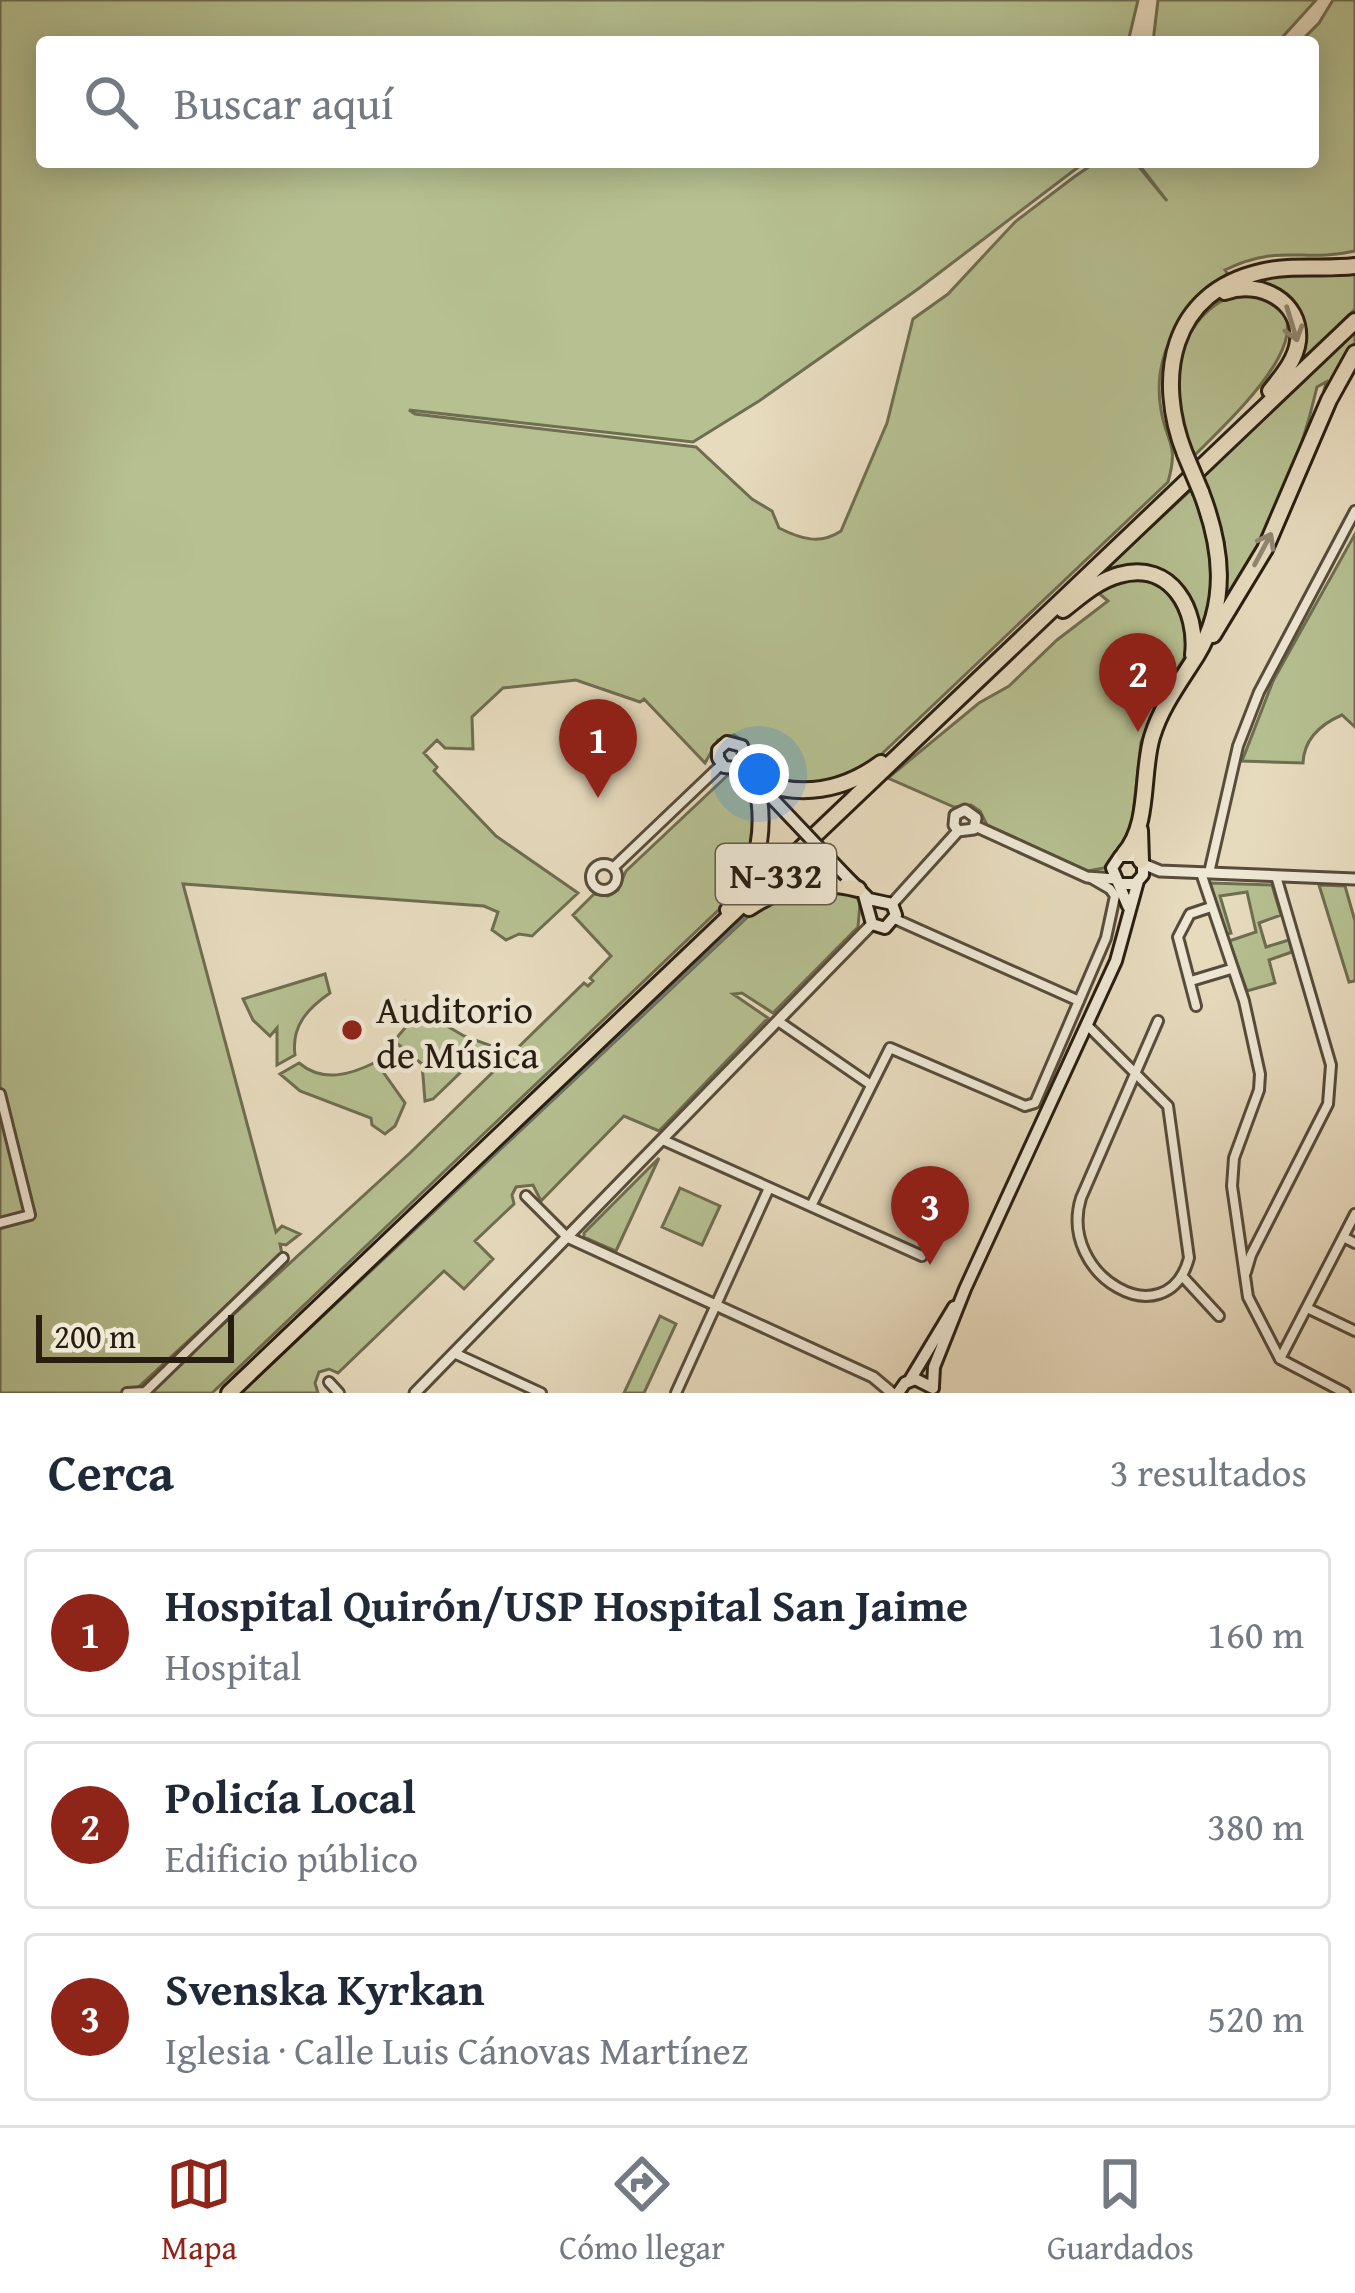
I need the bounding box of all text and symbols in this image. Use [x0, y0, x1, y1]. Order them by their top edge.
search box [36, 36, 1319, 168]
icon: search [78, 69, 144, 135]
text: Buscar aquí [174, 70, 393, 135]
one-way arrow [1282, 305, 1304, 343]
one-way arrow [1253, 532, 1276, 567]
pin: 2 [1099, 633, 1177, 732]
pin: 1 [559, 699, 637, 798]
your location [729, 744, 789, 804]
road number: N-332 [716, 844, 836, 904]
place label: Auditorio de Música [376, 980, 539, 1082]
marker: Auditorio de Música [339, 1017, 365, 1043]
pin: 3 [891, 1166, 969, 1265]
scale bar [36, 1309, 234, 1362]
text: 200 m [54, 1312, 136, 1360]
text: Cerca [48, 1434, 174, 1509]
text: 3 resultados [1110, 1443, 1307, 1500]
text: Hospital Quirón/USP Hospital San Jaime [165, 1572, 968, 1637]
text: 1 [80, 1605, 100, 1662]
text: 160 m [1207, 1605, 1304, 1662]
text: Hospital [165, 1637, 301, 1694]
text: Policía Local [165, 1764, 416, 1829]
text: 2 [80, 1797, 100, 1854]
text: 380 m [1207, 1797, 1304, 1854]
text: Edificio público [165, 1829, 418, 1886]
text: Svenska Kyrkan [165, 1956, 485, 2021]
text: 3 [80, 1989, 100, 2046]
text: 520 m [1207, 1989, 1304, 2046]
text: Iglesia · Calle Luis Cánovas Martínez [165, 2021, 748, 2078]
tab: Mapa [161, 2151, 237, 2271]
tab: Cómo llegar [559, 2151, 725, 2271]
tab: Guardados [1047, 2151, 1194, 2271]

